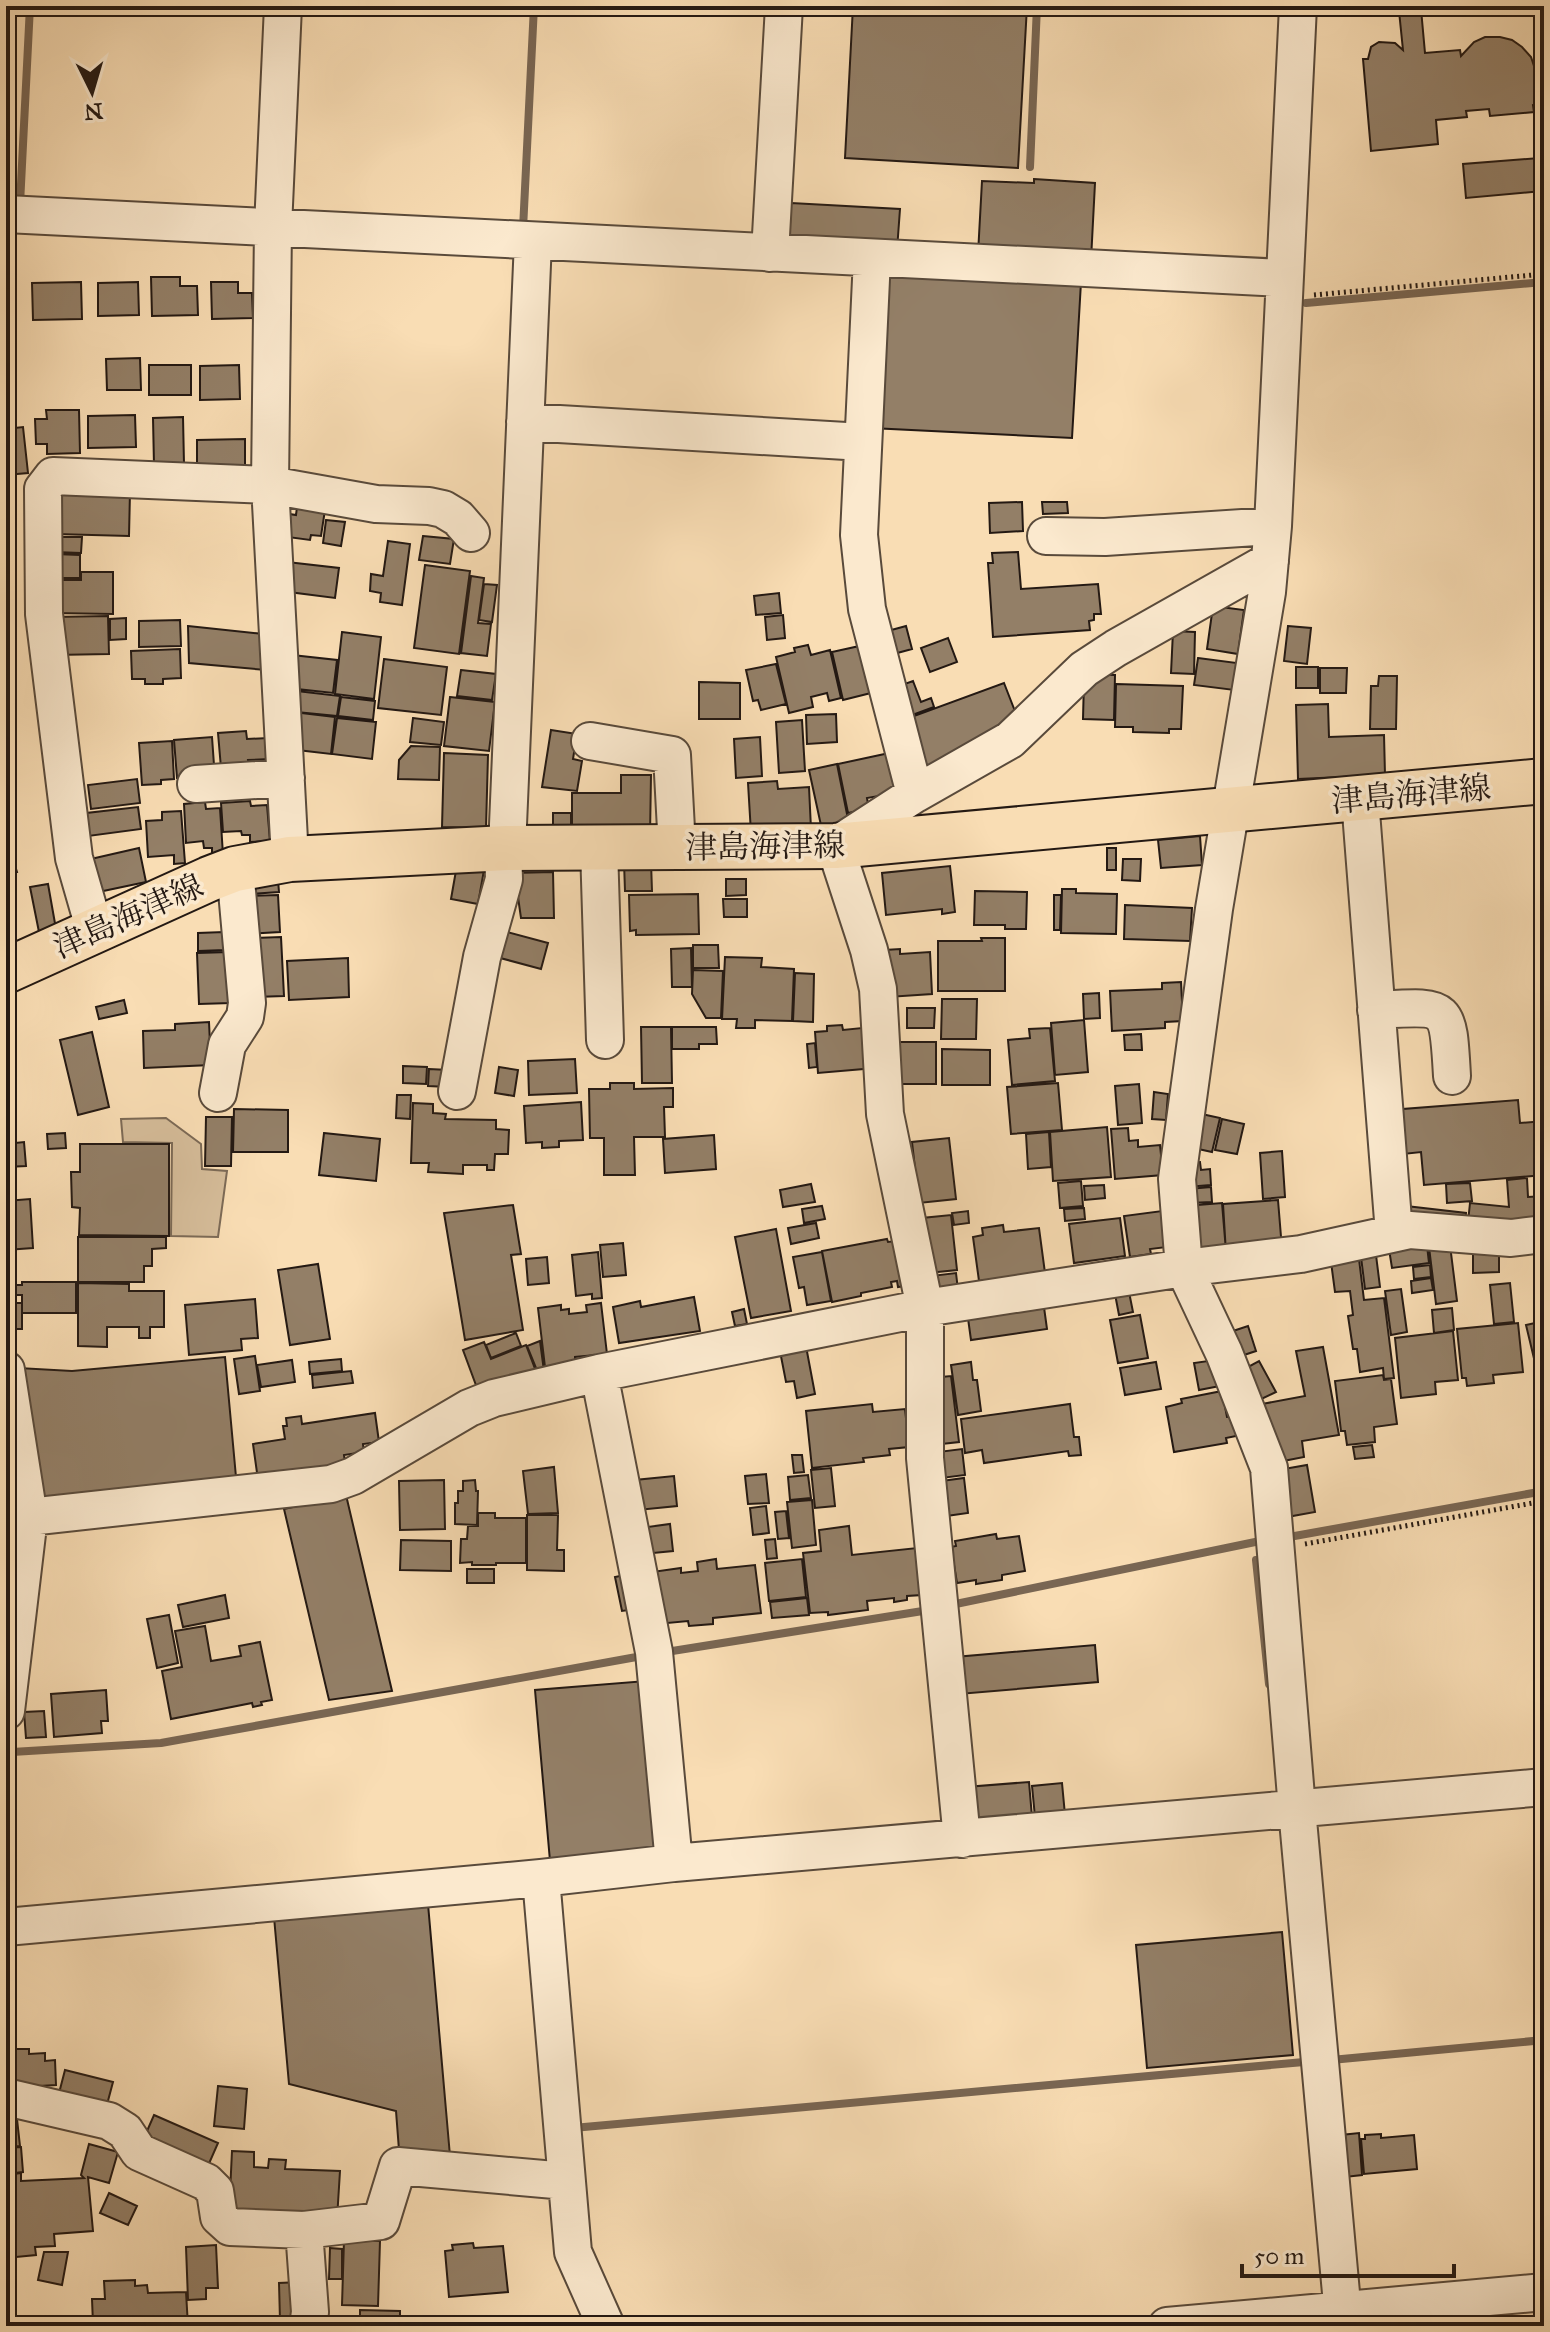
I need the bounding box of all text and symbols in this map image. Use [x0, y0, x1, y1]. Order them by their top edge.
north arrow [52, 52, 132, 132]
text: N [83, 97, 104, 126]
street label: 津島海津線 [1330, 768, 1492, 821]
street label: 津島海津線 [685, 826, 845, 867]
street label: 津島海津線 [47, 866, 209, 967]
scale bar [1242, 2228, 1454, 2278]
text: 50 m [1254, 2241, 1304, 2271]

